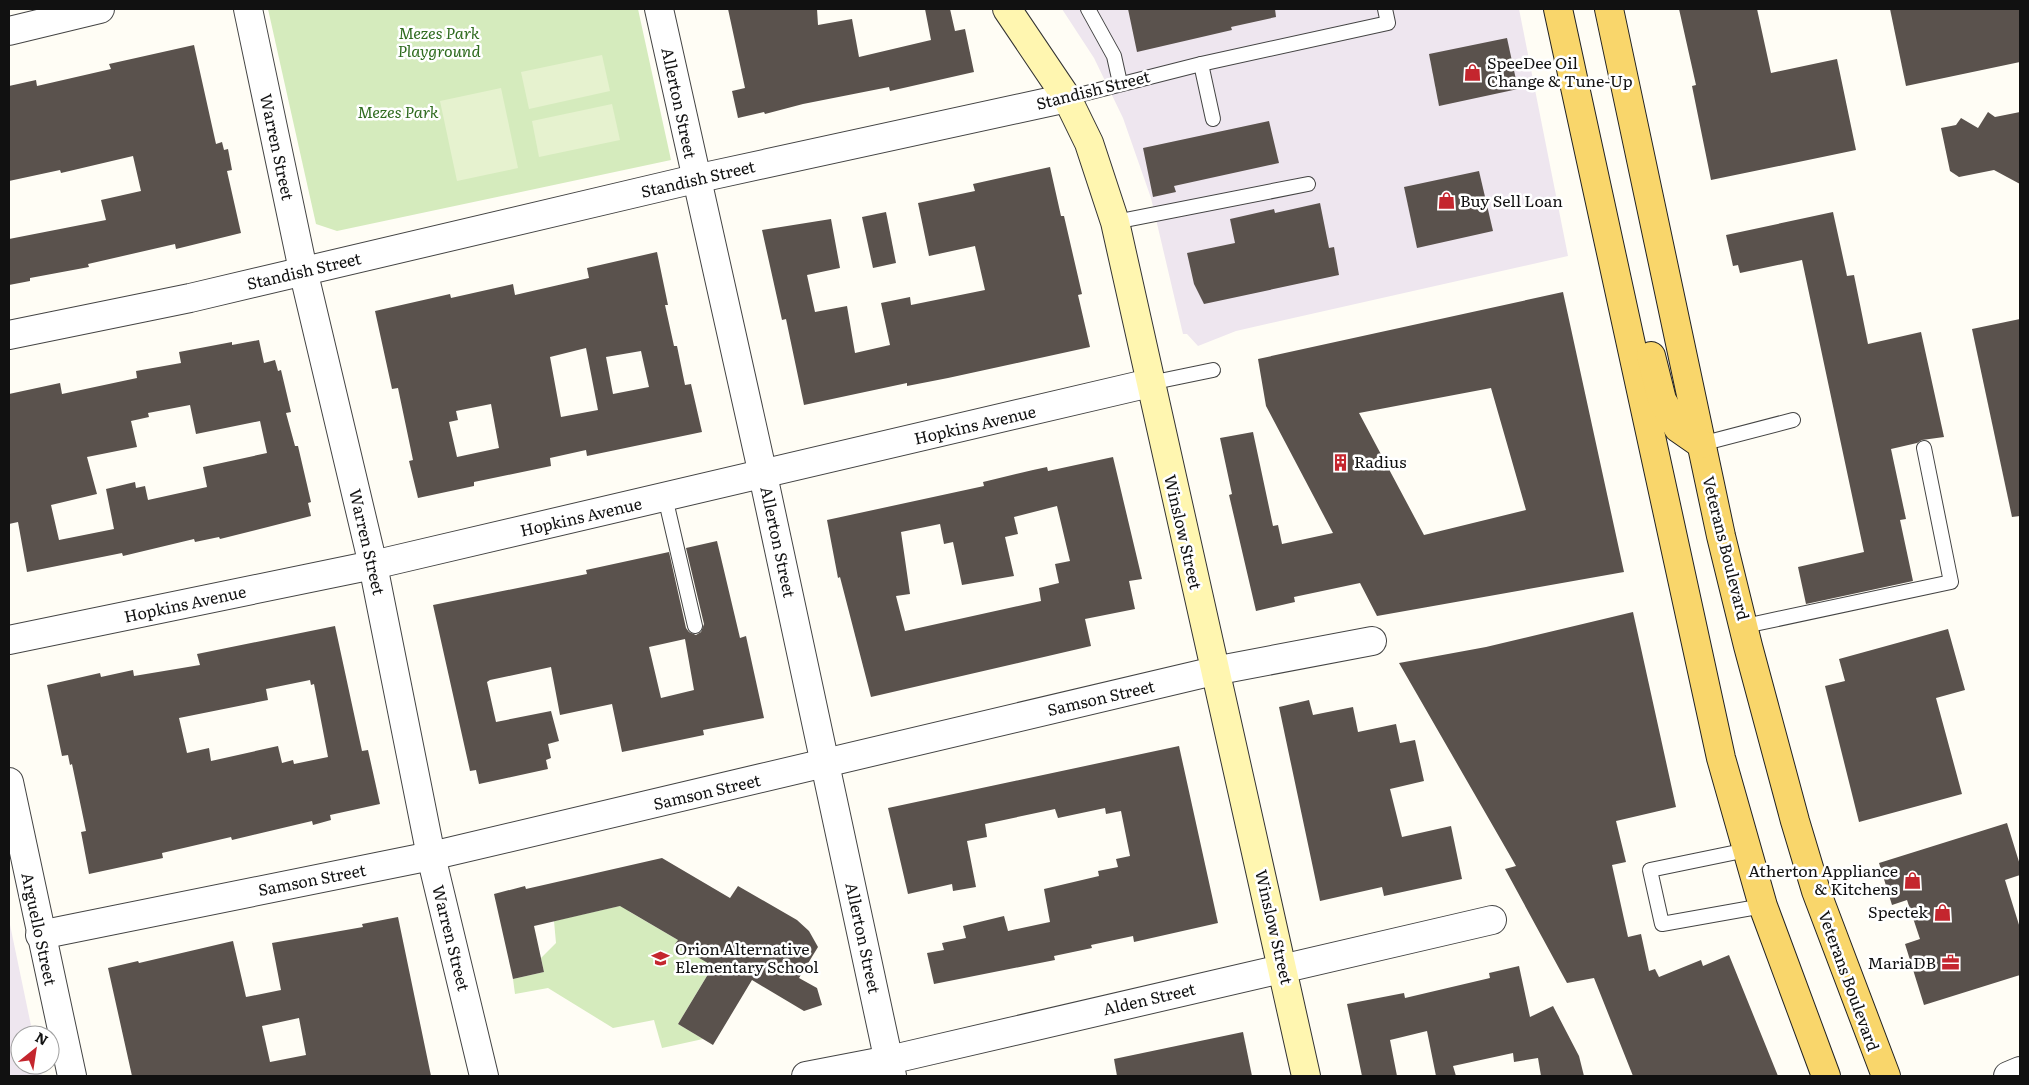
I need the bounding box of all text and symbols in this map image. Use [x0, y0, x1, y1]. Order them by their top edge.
park label: Mezes Park Playground [397, 20, 481, 62]
street label: Allerton Street [656, 45, 704, 161]
place label: SpeeDee Oil Change & Tune-Up [1487, 50, 1633, 92]
shop icon: SpeeDee Oil Change & Tune-Up [1463, 62, 1483, 82]
street label: Standish Street [1033, 63, 1153, 115]
street label: Warren Street [255, 91, 301, 203]
park label: Mezes Park [357, 99, 439, 123]
street label: Standish Street [638, 153, 758, 203]
place label: Buy Sell Loan [1460, 188, 1563, 212]
shop icon: Buy Sell Loan [1436, 191, 1456, 211]
street label: Standish Street [244, 245, 364, 295]
street label: Hopkins Avenue [912, 398, 1038, 450]
place label: Radius [1354, 449, 1406, 473]
building icon: Radius [1330, 452, 1350, 472]
street label: Winslow Street [1159, 472, 1209, 592]
street label: Veterans Boulevard [1697, 473, 1757, 623]
street label: Allerton Street [755, 484, 803, 600]
street label: Warren Street [344, 486, 392, 598]
street label: Hopkins Avenue [518, 490, 644, 542]
street label: Hopkins Avenue [122, 578, 248, 628]
street label: Samson Street [1045, 673, 1157, 721]
street label: Samson Street [651, 767, 763, 815]
street label: Samson Street [256, 857, 368, 901]
place label: Atherton Appliance & Kitchens [1748, 858, 1898, 900]
street label: Winslow Street [1250, 867, 1300, 987]
street label: Arguello Street [16, 870, 64, 988]
shop icon: Atherton Appliance & Kitchens [1902, 870, 1922, 890]
street label: Allerton Street [840, 880, 888, 996]
street label: Warren Street [427, 882, 477, 994]
place label: Spectek [1868, 899, 1928, 923]
shop icon: Spectek [1932, 902, 1952, 922]
street label: Veterans Boulevard [1813, 907, 1887, 1054]
place label: Orion Alternative Elementary School [675, 936, 819, 978]
school or university icon: Orion Alternative Elementary School [651, 948, 671, 968]
place label: MariaDB [1867, 950, 1936, 974]
office icon: MariaDB [1940, 953, 1960, 973]
street label: Alden Street [1100, 976, 1198, 1020]
north arrow [10, 1025, 60, 1075]
text: N [32, 1026, 52, 1050]

